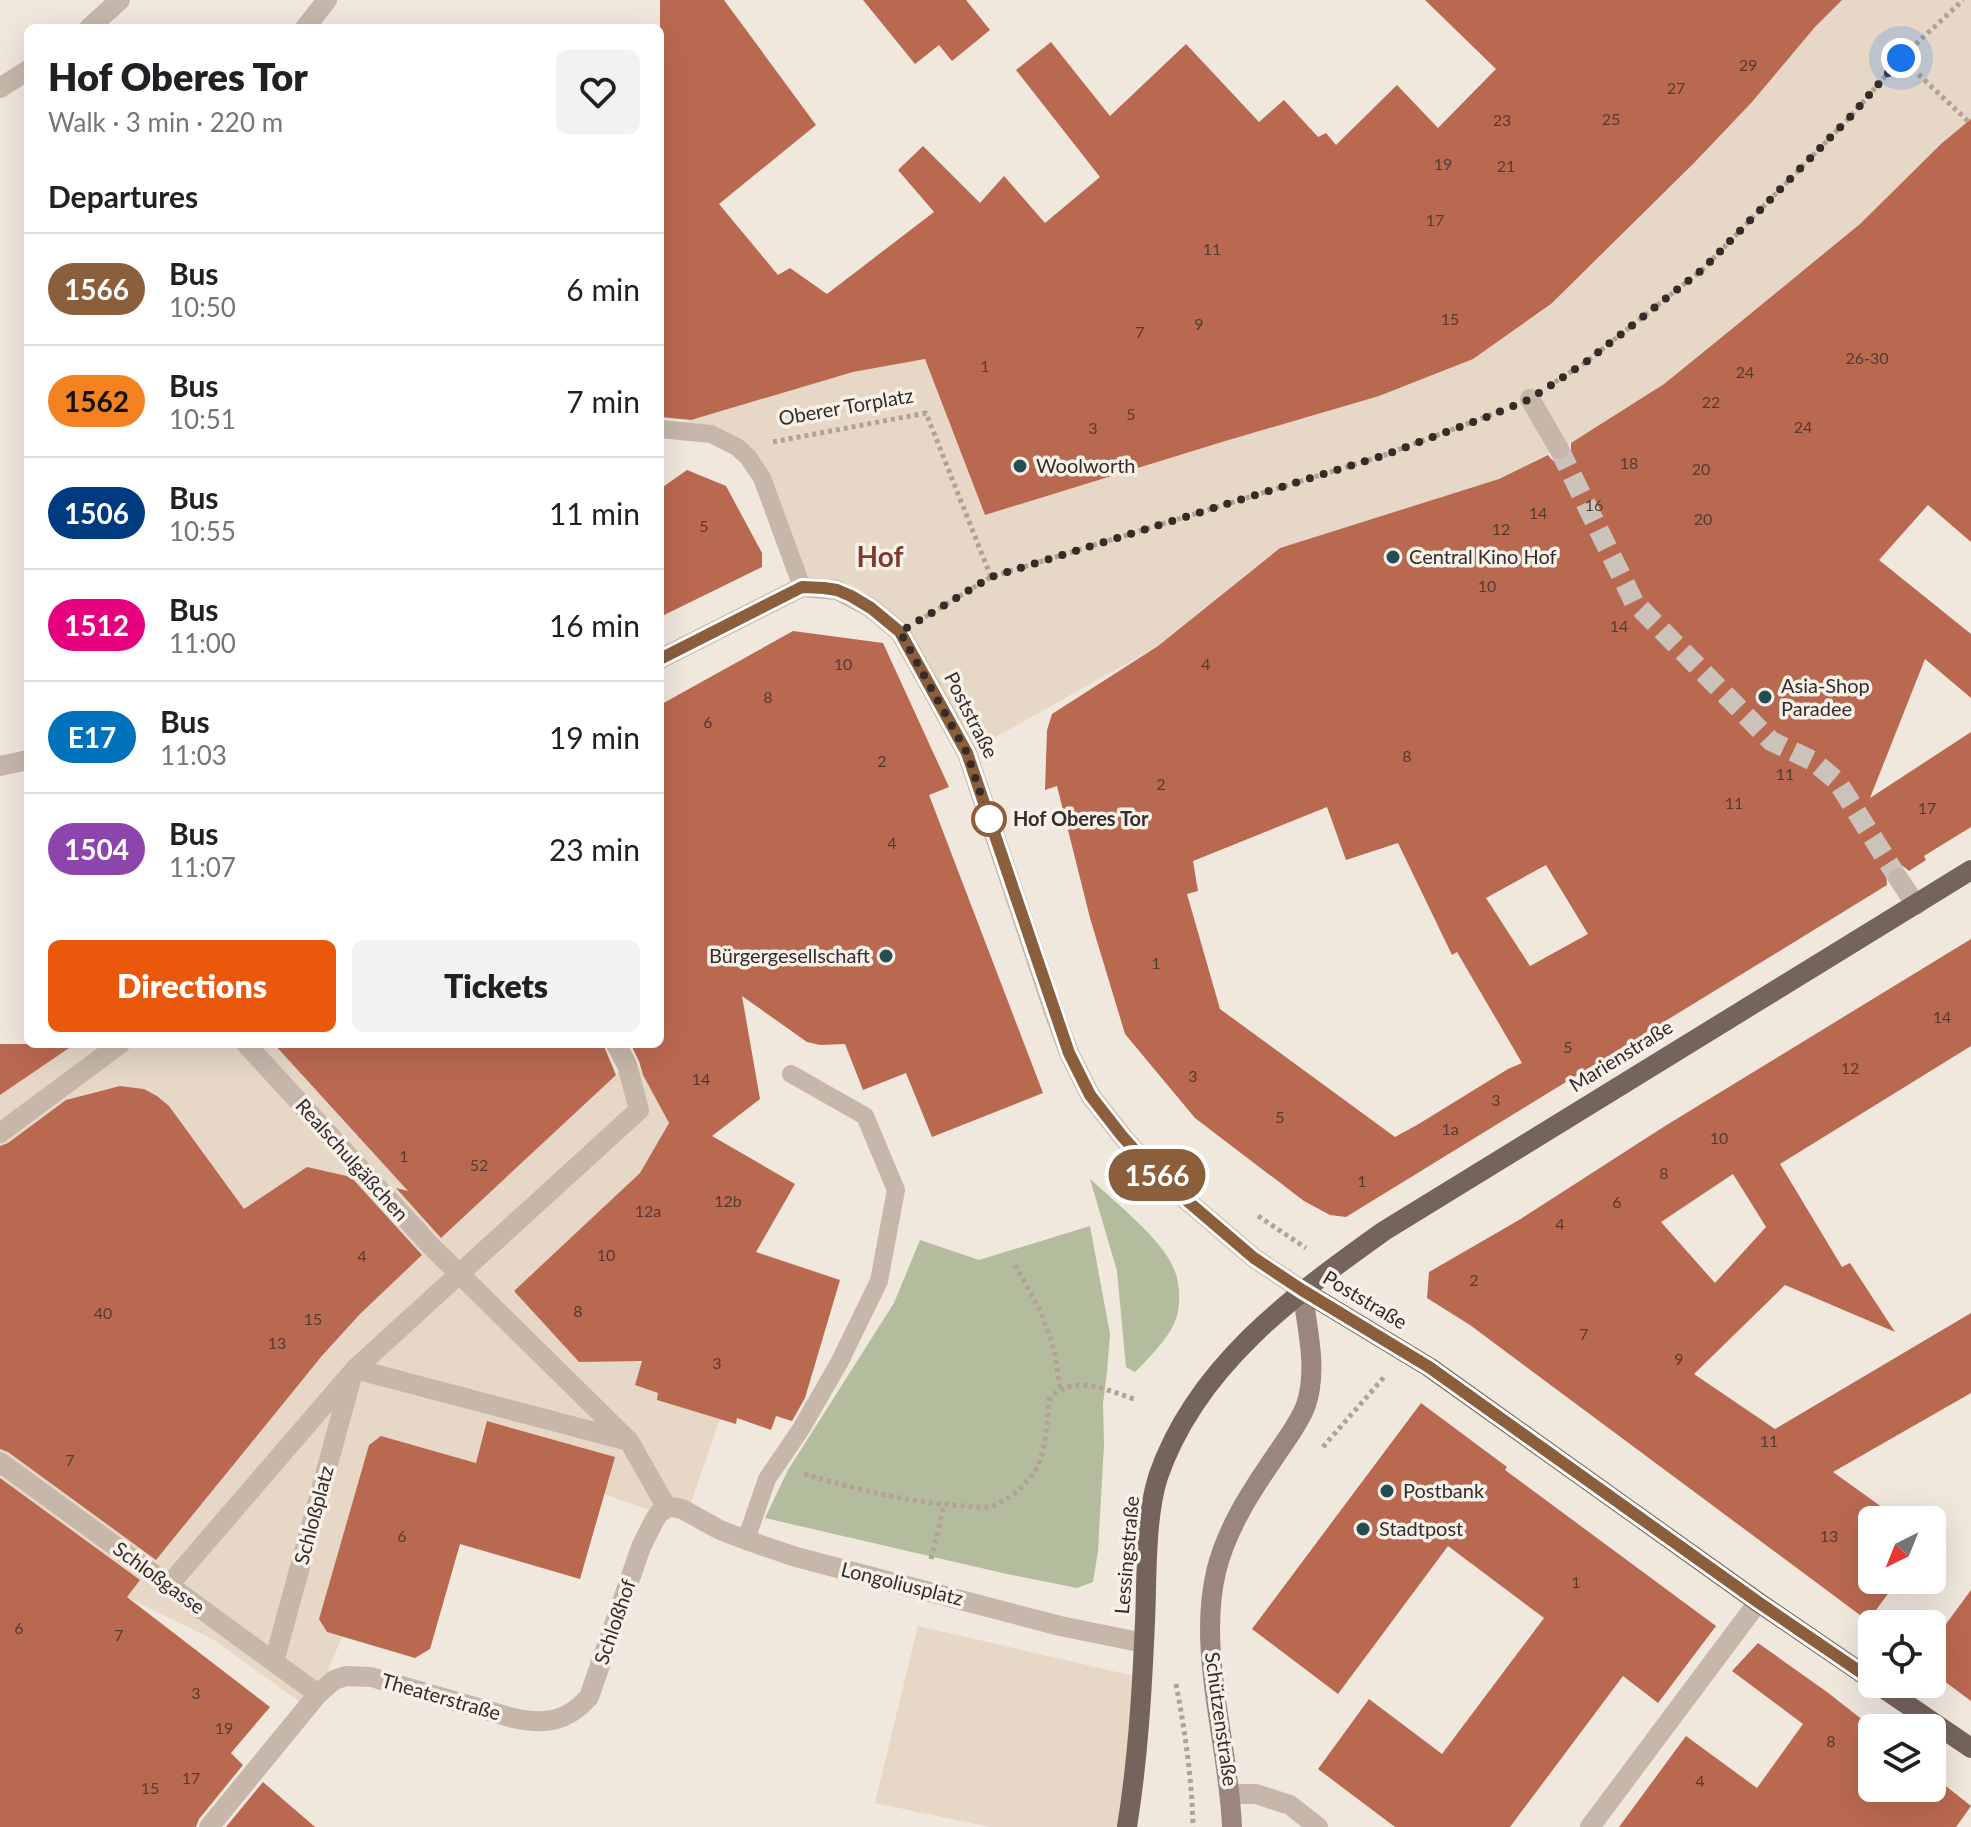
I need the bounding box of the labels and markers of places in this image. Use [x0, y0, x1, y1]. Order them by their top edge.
place label: Woolworth [1036, 453, 1136, 477]
marker: Woolworth [1011, 457, 1029, 475]
place label: Central Kino Hof [1409, 544, 1557, 568]
marker: Central Kino Hof [1384, 548, 1402, 566]
place label: Asia-Shop Paradee [1781, 673, 1870, 720]
marker: Asia-Shop Paradee [1756, 688, 1774, 706]
marker: Hof Oberes Tor [972, 802, 1006, 836]
place label: Hof Oberes Tor [1013, 806, 1149, 830]
place label: Bürgergesellschaft [709, 943, 870, 967]
marker: Bürgergesellschaft [877, 947, 895, 965]
place label: Postbank [1403, 1478, 1485, 1502]
marker: Postbank [1378, 1482, 1396, 1500]
place label: Stadtpost [1379, 1516, 1463, 1540]
marker: Stadtpost [1354, 1520, 1372, 1538]

